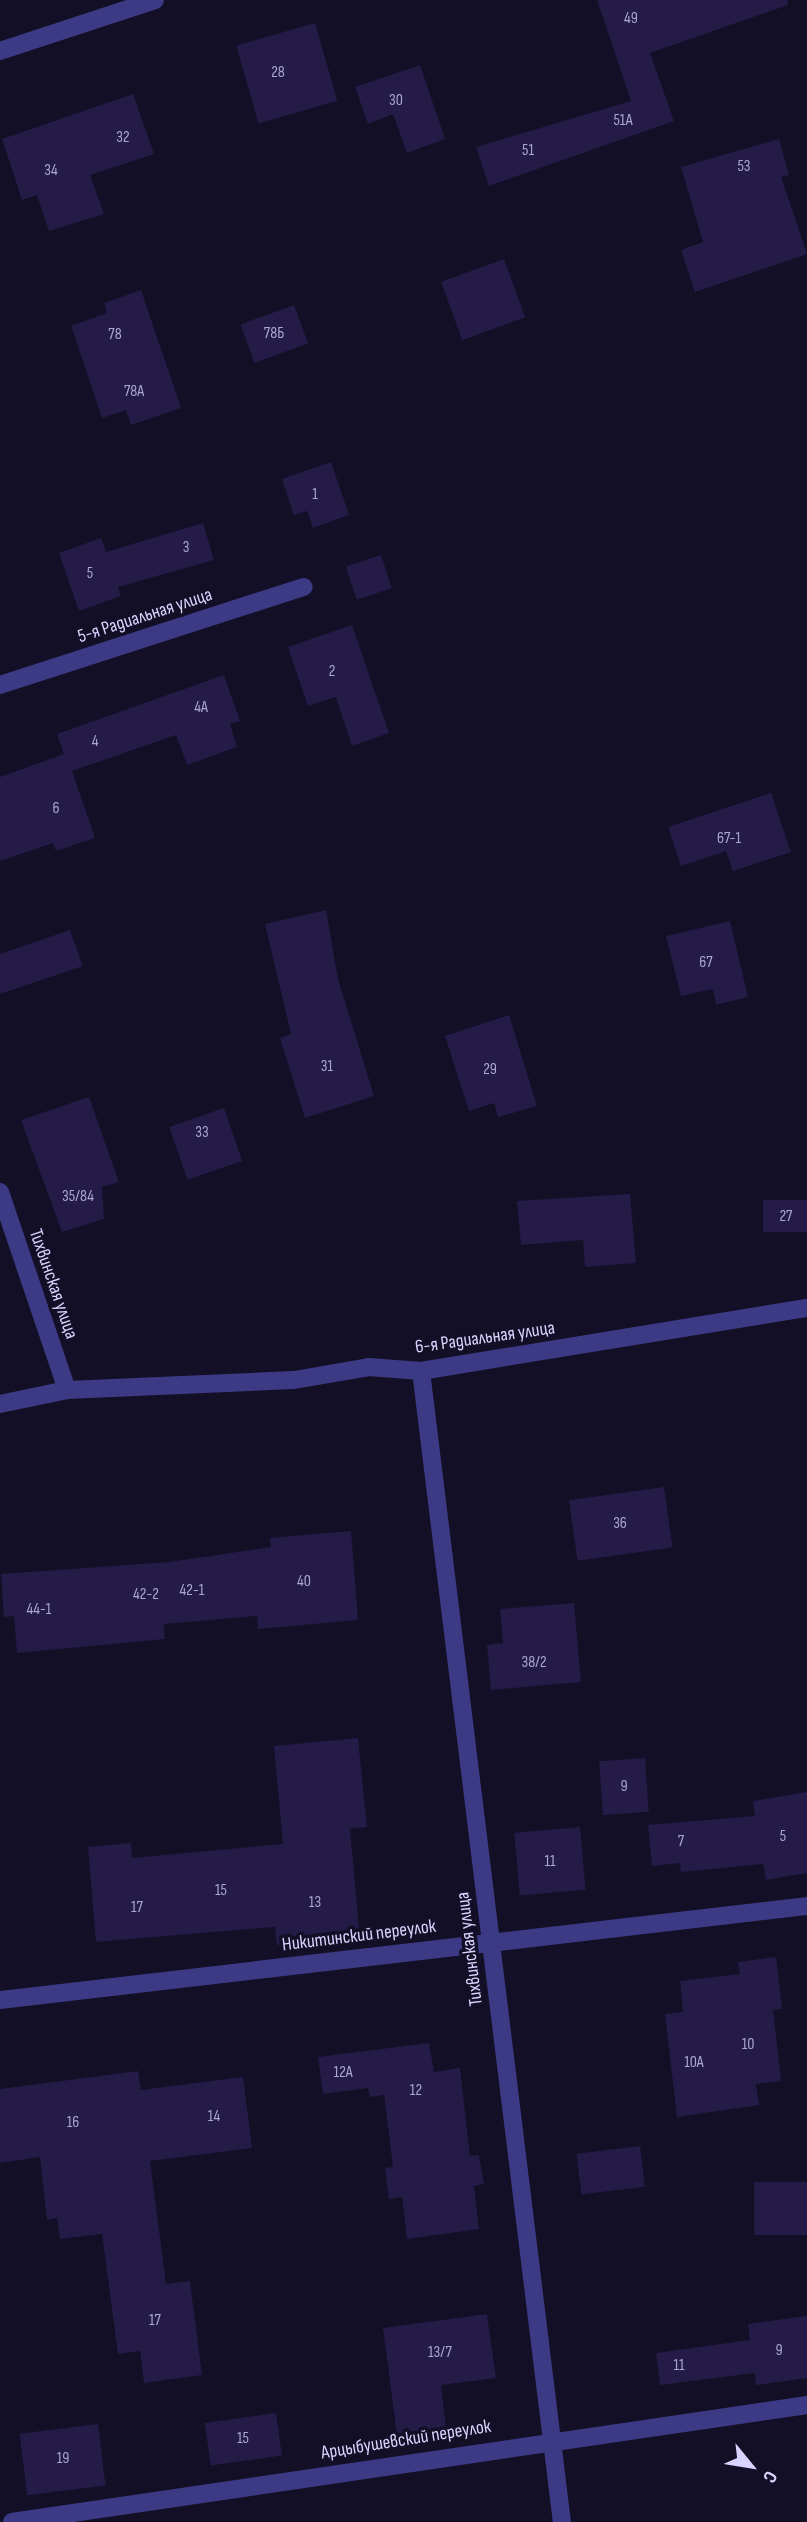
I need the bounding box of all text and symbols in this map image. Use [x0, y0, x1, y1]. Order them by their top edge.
house number: 49 [624, 9, 638, 29]
house number: 28 [271, 63, 285, 83]
house number: 30 [389, 91, 403, 111]
house number: 51А [613, 111, 633, 131]
house number: 32 [116, 128, 130, 148]
house number: 51 [522, 141, 534, 161]
house number: 53 [737, 157, 751, 177]
house number: 34 [44, 161, 58, 181]
house number: 78Б [264, 324, 284, 344]
house number: 78 [108, 325, 122, 345]
house number: 78А [124, 382, 144, 402]
house number: 1 [312, 485, 318, 505]
house number: 3 [183, 538, 189, 558]
house number: 5 [87, 564, 93, 584]
street label: 5-я Радиальная улица [75, 584, 215, 648]
house number: 2 [329, 662, 335, 682]
house number: 4А [194, 698, 208, 718]
house number: 4 [92, 732, 98, 752]
house number: 6 [52, 799, 60, 819]
house number: 67-1 [717, 829, 741, 849]
house number: 67 [699, 953, 713, 973]
house number: 31 [321, 1057, 333, 1077]
house number: 29 [483, 1060, 497, 1080]
house number: 33 [195, 1123, 209, 1143]
house number: 35/84 [62, 1187, 94, 1207]
house number: 27 [779, 1207, 793, 1227]
street label: Тихвинская улица [24, 1226, 82, 1342]
street label: 6-я Радиальная улица [414, 1317, 556, 1359]
house number: 36 [613, 1514, 627, 1534]
house number: 40 [297, 1572, 311, 1592]
house number: 42-1 [180, 1581, 204, 1601]
house number: 42-2 [133, 1585, 159, 1605]
house number: 44-1 [27, 1600, 51, 1620]
house number: 38/2 [522, 1653, 546, 1673]
house number: 9 [620, 1777, 628, 1797]
house number: 5 [780, 1827, 786, 1847]
house number: 7 [678, 1832, 684, 1852]
house number: 11 [544, 1852, 556, 1872]
house number: 15 [215, 1881, 227, 1901]
street label: Тихвинская улица [452, 1891, 488, 2007]
house number: 13 [309, 1893, 321, 1913]
house number: 17 [131, 1898, 143, 1918]
street label: Никитинский переулок [281, 1915, 437, 1957]
house number: 10 [742, 2035, 754, 2055]
house number: 10А [684, 2053, 704, 2073]
house number: 12А [333, 2063, 353, 2083]
house number: 12 [410, 2081, 422, 2101]
house number: 14 [208, 2107, 220, 2127]
house number: 16 [67, 2113, 79, 2133]
house number: 17 [149, 2311, 161, 2331]
house number: 9 [775, 2341, 783, 2361]
house number: 13/7 [428, 2343, 452, 2363]
house number: 11 [673, 2356, 685, 2376]
street label: Арцыбушевский переулок [319, 2415, 493, 2465]
house number: 15 [237, 2429, 249, 2449]
north arrow [716, 2431, 786, 2501]
house number: 19 [57, 2449, 69, 2469]
text: С [757, 2467, 782, 2487]

